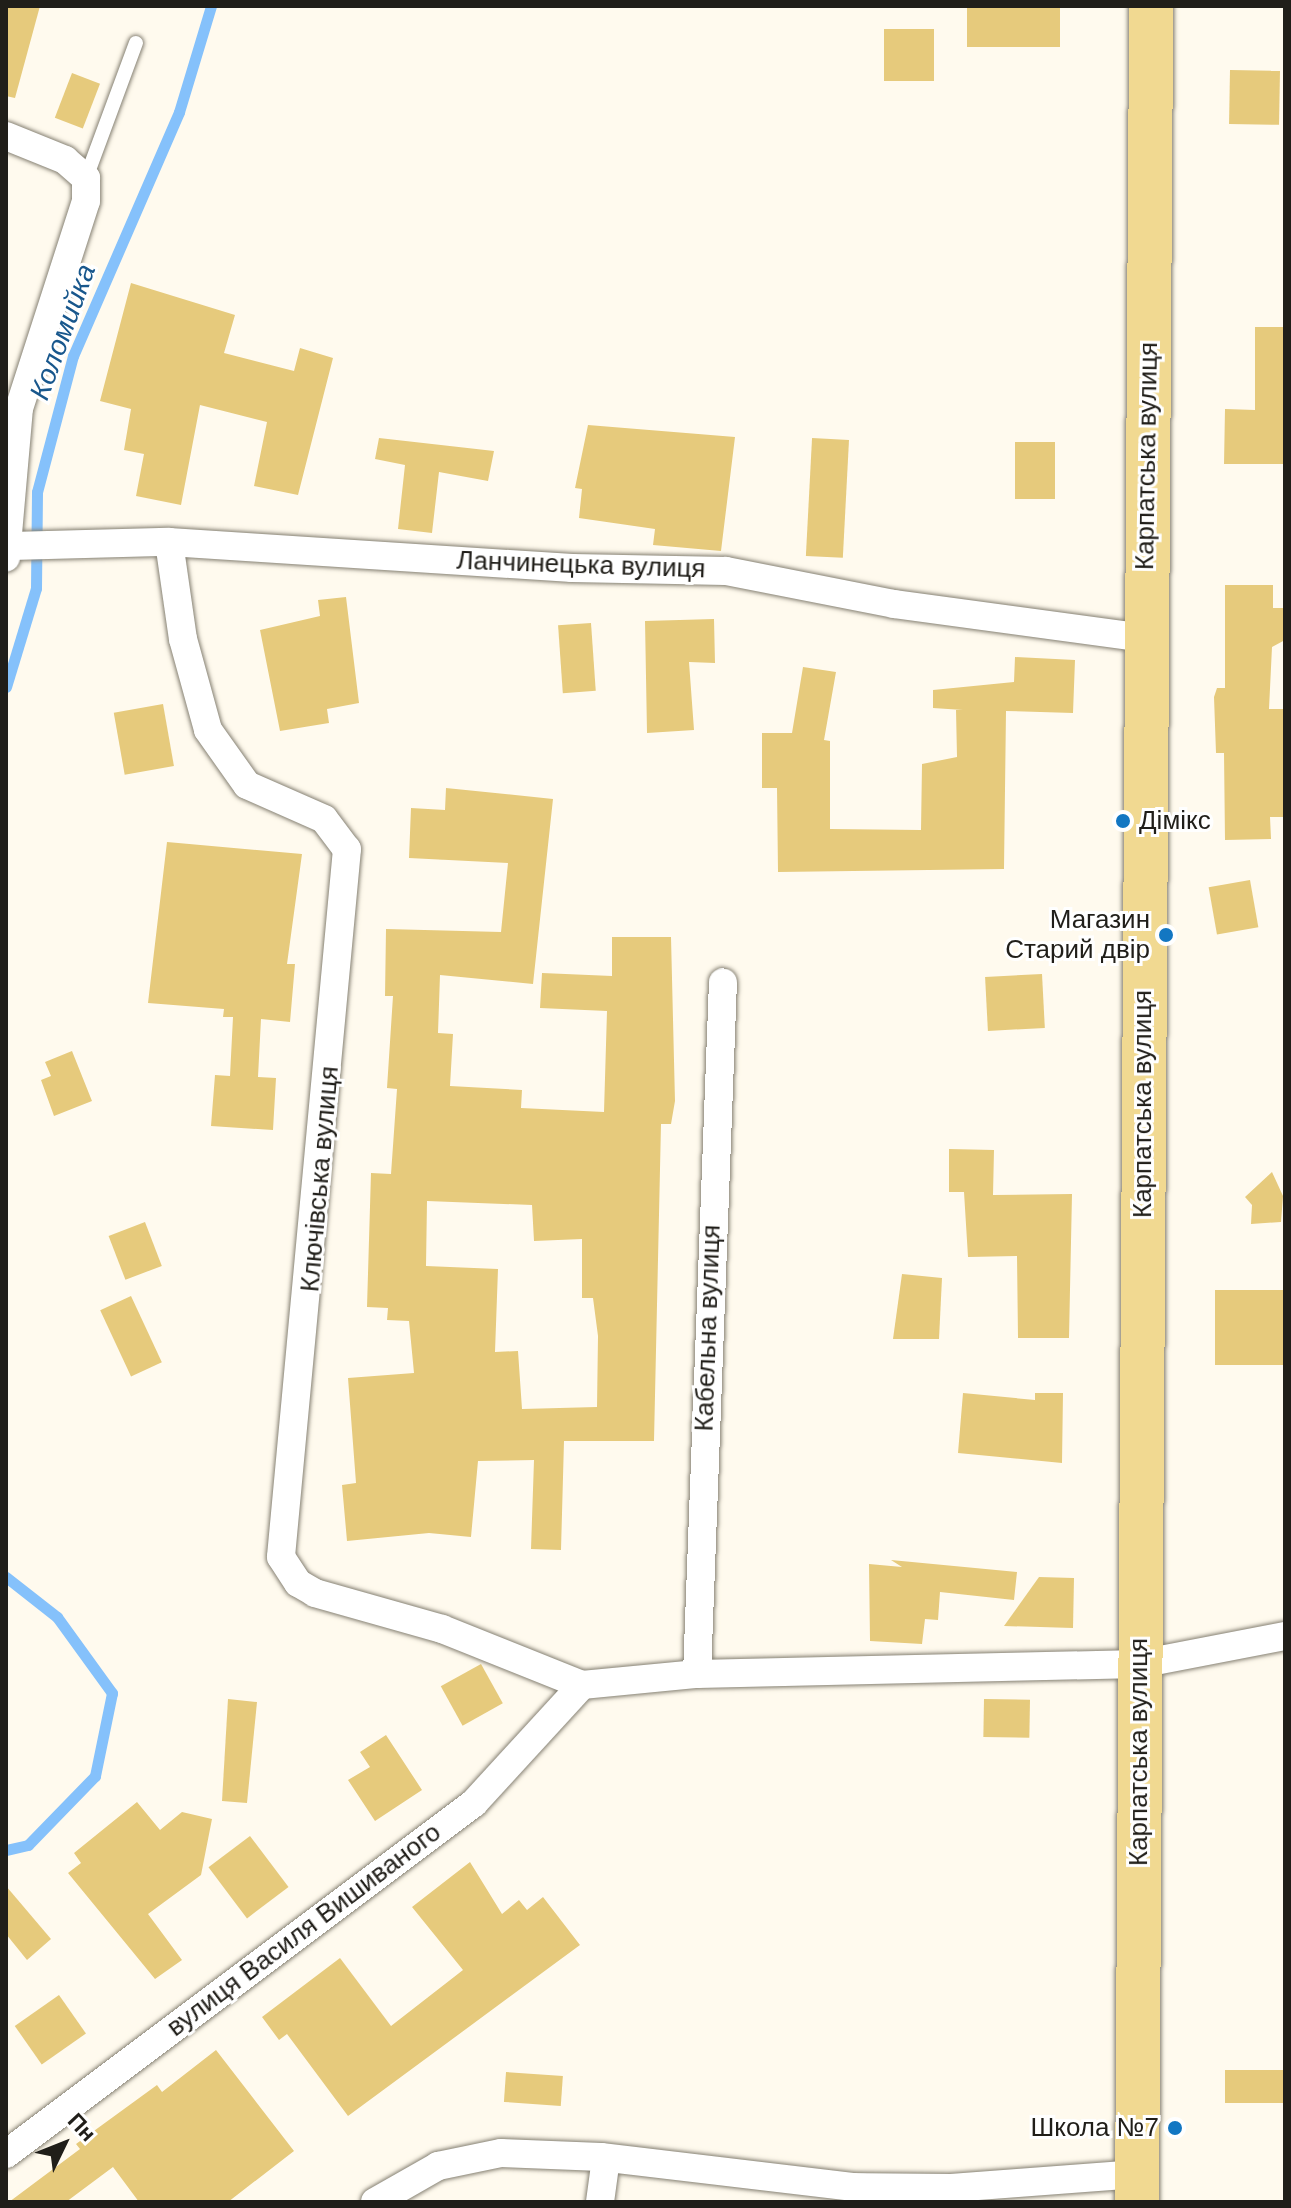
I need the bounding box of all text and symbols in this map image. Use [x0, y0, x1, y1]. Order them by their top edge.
water label: Коломийка [23, 260, 103, 404]
street label: Карпатська вулиця [1129, 342, 1165, 570]
street label: Ланчинецька вулиця [456, 545, 706, 585]
place label: Дімікс [1139, 805, 1211, 837]
marker: Дімікс [1114, 812, 1132, 830]
place label: Магазин Старий двір [1005, 904, 1150, 966]
marker: Магазин Старий двір [1157, 926, 1175, 944]
street label: Карпатська вулиця [1127, 990, 1159, 1218]
street label: Ключівська вулиця [295, 1065, 345, 1293]
street label: Кабельна вулиця [689, 1224, 727, 1432]
street label: Карпатська вулиця [1123, 1638, 1155, 1866]
street label: вулиця Василя Вишиваного [161, 1817, 447, 2043]
north arrow [24, 2104, 104, 2184]
text: Пн [63, 2108, 101, 2146]
place label: Школа №7 [1030, 2112, 1159, 2144]
marker: Школа №7 [1166, 2119, 1184, 2137]

